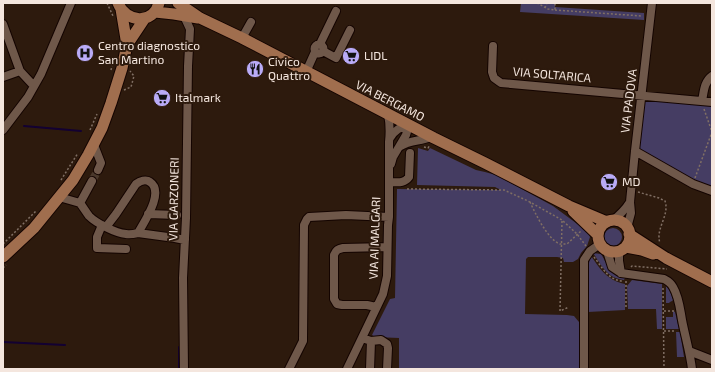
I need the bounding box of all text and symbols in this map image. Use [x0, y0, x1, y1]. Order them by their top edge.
place label: Centro diagnostico San Martino [98, 38, 200, 66]
hospital icon: Centro diagnostico San Martino [75, 43, 95, 63]
supermarket icon: LIDL [341, 46, 361, 66]
place label: LIDL [364, 48, 387, 62]
place label: Civico Quattro [268, 54, 310, 83]
restaurant icon: Civico Quattro [245, 59, 265, 79]
street label: VIA SOLTARICA [512, 64, 592, 84]
street label: VIA PADOVA [617, 67, 639, 134]
street label: VIA BERGAMO [354, 77, 427, 123]
supermarket icon: Italmark [152, 88, 172, 108]
place label: Italmark [175, 90, 221, 104]
street label: VIA GARZONERI [165, 157, 181, 241]
supermarket icon: MD [599, 172, 619, 192]
place label: MD [622, 174, 641, 188]
street label: VIA AI MALGARI [366, 196, 382, 280]

